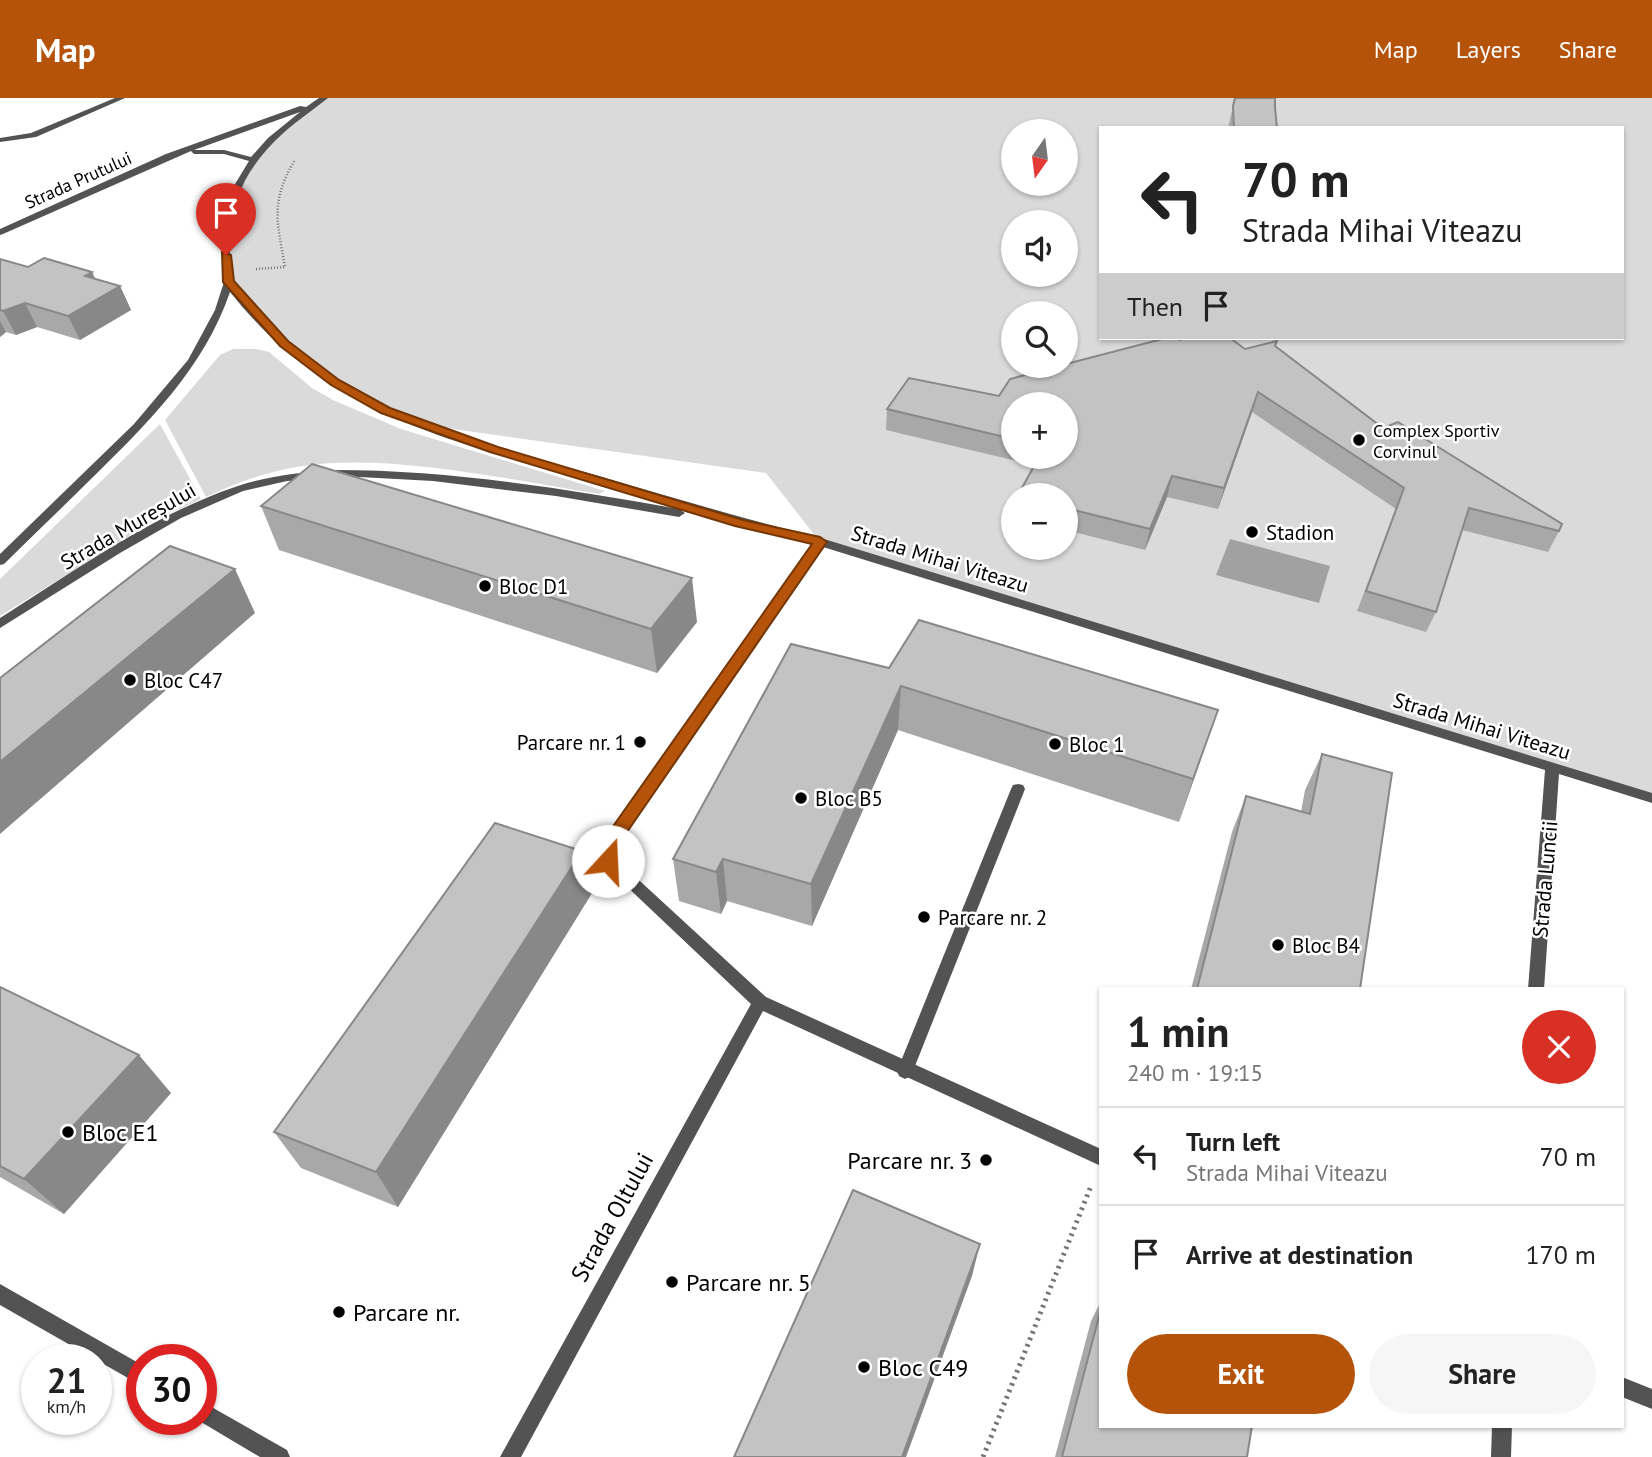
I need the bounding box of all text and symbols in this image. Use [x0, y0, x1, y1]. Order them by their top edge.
text: Map [35, 28, 96, 71]
text: Map [1374, 34, 1418, 65]
text: Layers [1456, 34, 1521, 65]
text: Share [1559, 34, 1617, 65]
north arrow [1001, 119, 1078, 196]
map controls [1001, 119, 1078, 560]
street label: Strada Prutului [21, 146, 135, 214]
text: 70 m [1242, 147, 1349, 211]
icon: left [1127, 154, 1218, 245]
pin [196, 183, 256, 255]
icon: arrive [207, 194, 245, 232]
text: Strada Mihai Viteazu [1242, 209, 1523, 251]
button: sound [1001, 210, 1078, 287]
icon: arrive [1197, 287, 1235, 325]
text: Then [1127, 290, 1183, 323]
button: search [1001, 301, 1078, 378]
button: + [1001, 392, 1078, 469]
place label: Complex Sportiv Corvinul [1373, 419, 1500, 463]
marker: Complex Sportiv Corvinul [1351, 432, 1367, 448]
street label: Strada Mureșului [55, 476, 201, 576]
button: − [1001, 483, 1078, 560]
street label: Strada Mihai Viteazu [848, 519, 1032, 599]
place label: Stadion [1266, 519, 1334, 546]
marker: Stadion [1244, 524, 1260, 540]
place label: Bloc D1 [499, 573, 568, 600]
marker: Bloc D1 [477, 578, 493, 594]
place label: Bloc C47 [144, 667, 223, 694]
marker: Bloc C47 [122, 672, 138, 688]
street label: Strada Mihai Viteazu [1390, 686, 1574, 766]
place label: Parcare nr. 1 [517, 729, 626, 756]
place label: Bloc 1 [1069, 731, 1125, 758]
marker: Parcare nr. 1 [632, 734, 648, 750]
marker: Bloc 1 [1047, 736, 1063, 752]
place label: Bloc B5 [815, 785, 883, 812]
marker: Bloc B5 [793, 790, 809, 806]
street label: Strada Luncii [1526, 819, 1564, 939]
position arrow [571, 824, 645, 898]
place label: Parcare nr. 2 [938, 904, 1047, 931]
marker: Parcare nr. 2 [916, 909, 932, 925]
place label: Bloc B4 [1292, 932, 1360, 959]
marker: Bloc B4 [1270, 937, 1286, 953]
text: 1 min [1127, 1004, 1229, 1059]
button: close [1522, 1010, 1596, 1084]
text: 240 m · 19:15 [1127, 1058, 1263, 1087]
place label: Bloc E1 [82, 1117, 159, 1148]
marker: Bloc E1 [60, 1124, 76, 1140]
text: Turn left [1186, 1125, 1280, 1158]
icon: left [1127, 1137, 1165, 1175]
text: 70 m [1540, 1140, 1596, 1173]
place label: Parcare nr. 3 [847, 1145, 972, 1176]
street label: Strada Oltului [564, 1147, 660, 1287]
marker: Parcare nr. 3 [978, 1152, 994, 1168]
text: Strada Mihai Viteazu [1186, 1158, 1388, 1187]
icon: arrive [1127, 1235, 1165, 1273]
text: Arrive at destination [1186, 1238, 1413, 1271]
text: 170 m [1525, 1238, 1596, 1271]
place label: Parcare nr. 5 [686, 1267, 811, 1298]
marker: Parcare nr. 5 [664, 1274, 680, 1290]
place label: Parcare nr. [353, 1297, 460, 1328]
marker: Parcare nr. [331, 1304, 347, 1320]
button: Exit [1127, 1334, 1355, 1414]
button: Share [1369, 1334, 1596, 1414]
speed limit sign: 30 [126, 1344, 217, 1435]
place label: Bloc C49 [878, 1352, 968, 1383]
text: 21 [47, 1357, 86, 1403]
marker: Bloc C49 [856, 1359, 872, 1375]
text: km/h [47, 1395, 86, 1418]

